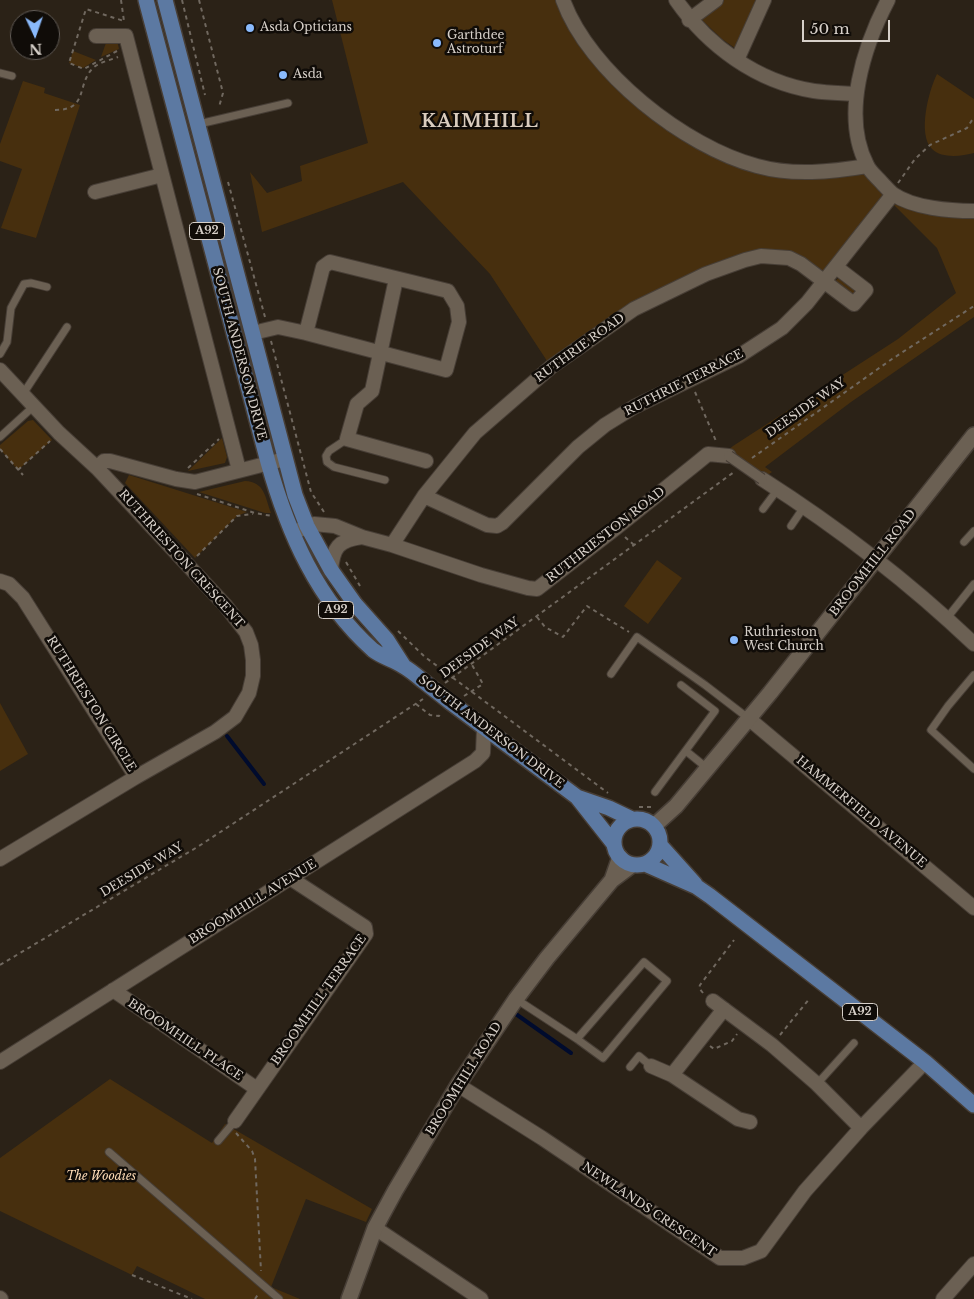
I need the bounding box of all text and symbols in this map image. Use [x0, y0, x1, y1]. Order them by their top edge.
north arrow [10, 10, 60, 60]
scale bar [804, 10, 892, 42]
text: 50 m [810, 19, 850, 38]
place label: Asda Opticians [260, 21, 352, 35]
marker: Asda Opticians [244, 22, 256, 34]
place label: Garthdee Astroturf [447, 29, 504, 57]
marker: Garthdee Astroturf [431, 37, 443, 49]
text: N [29, 40, 43, 58]
place label: Asda [293, 68, 322, 82]
marker: Asda [277, 69, 289, 81]
district label: KAIMHILL [420, 111, 540, 133]
road number: A92 [190, 222, 224, 240]
street label: SOUTH ANDERSON DRIVE [209, 266, 269, 442]
street label: RUTHRIE ROAD [533, 311, 627, 385]
street label: RUTHRIE TERRACE [622, 347, 746, 419]
street label: DEESIDE WAY [764, 375, 848, 441]
street label: RUTHRIESTON ROAD [544, 484, 668, 586]
street label: RUTHRIESTON CRESCENT [115, 487, 247, 631]
street label: BROOMHILL ROAD [827, 507, 919, 619]
road number: A92 [318, 602, 354, 618]
street label: DEESIDE WAY [438, 615, 522, 681]
place label: Ruthrieston West Church [744, 626, 824, 654]
street label: RUTHRIESTON CIRCLE [43, 634, 139, 774]
marker: Ruthrieston West Church [728, 634, 740, 646]
street label: SOUTH ANDERSON DRIVE [415, 673, 567, 791]
street label: HAMMERFIELD AVENUE [793, 753, 929, 871]
street label: DEESIDE WAY [98, 840, 186, 900]
street label: BROOMHILL AVENUE [187, 857, 319, 947]
street label: BROOMHILL TERRACE [268, 932, 370, 1068]
street label: BROOMHILL PLACE [125, 996, 245, 1084]
road number: A92 [842, 1004, 878, 1020]
street label: BROOMHILL ROAD [423, 1020, 505, 1138]
street label: NEWLANDS CRESCENT [579, 1160, 719, 1260]
park label: The Woodies [66, 1170, 136, 1184]

